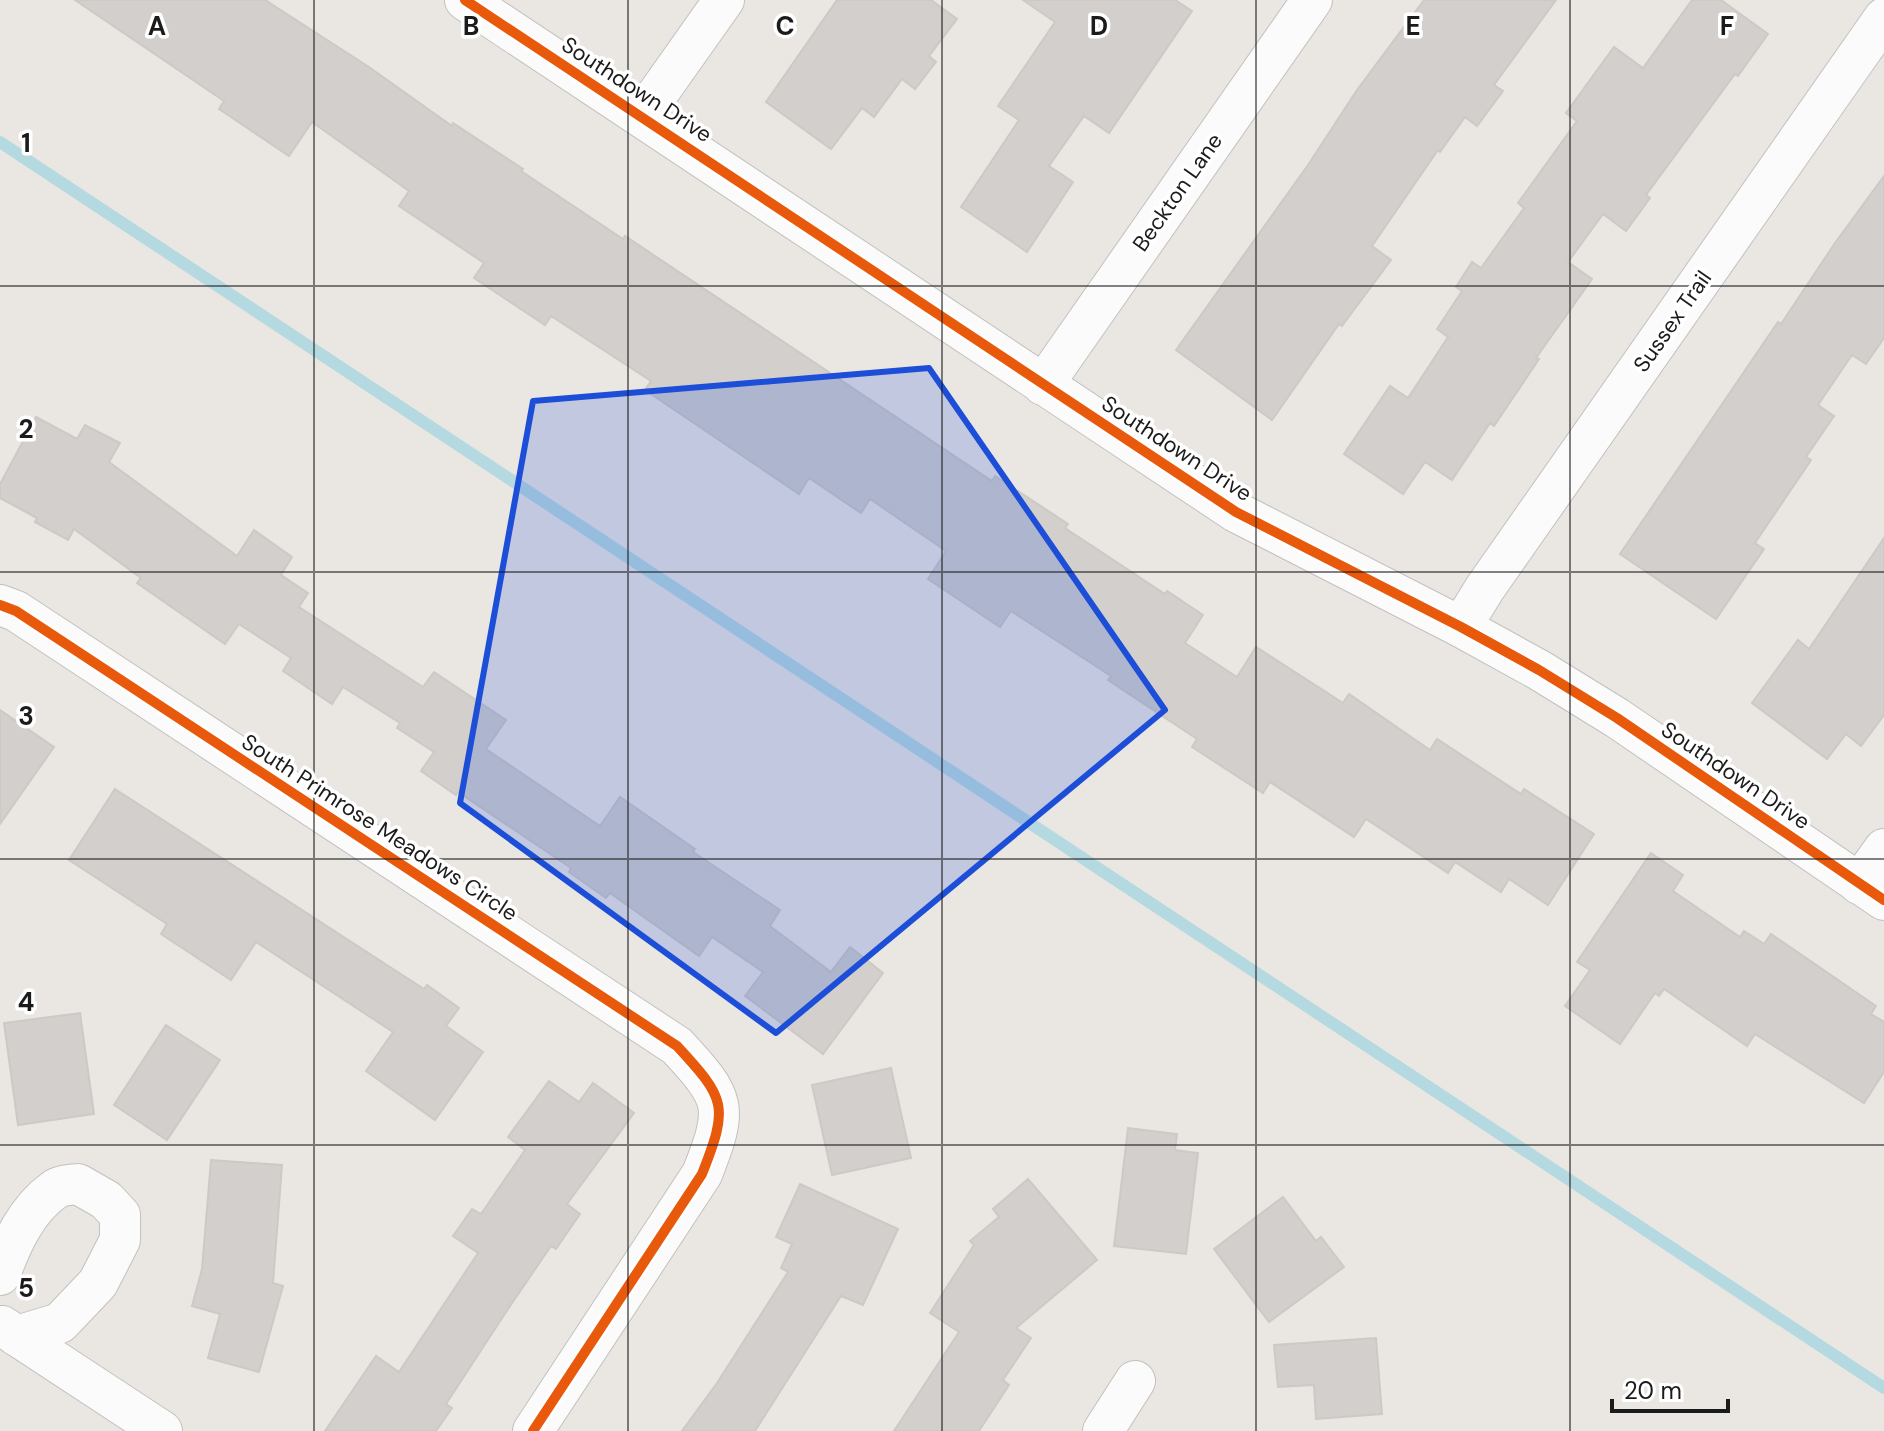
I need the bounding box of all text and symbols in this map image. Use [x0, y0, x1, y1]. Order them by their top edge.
text: A [148, 9, 166, 43]
text: B [463, 9, 479, 43]
text: C [775, 9, 795, 43]
text: D [1090, 9, 1108, 43]
text: E [1405, 9, 1421, 43]
text: F [1720, 9, 1734, 43]
street label: Southdown Drive [556, 30, 717, 149]
text: 1 [21, 126, 31, 160]
street label: Beckton Lane [1126, 127, 1229, 257]
street label: Sussex Trail [1627, 265, 1718, 378]
street label: Southdown Drive [1096, 389, 1257, 508]
text: 2 [18, 412, 34, 446]
text: 3 [18, 699, 34, 733]
street label: Southdown Drive [1656, 715, 1816, 836]
street label: South Primrose Meadows Circle [236, 727, 523, 928]
text: 4 [18, 985, 34, 1019]
text: 5 [18, 1271, 34, 1305]
scale bar [1612, 1363, 1728, 1413]
text: 20 m [1624, 1375, 1682, 1406]

